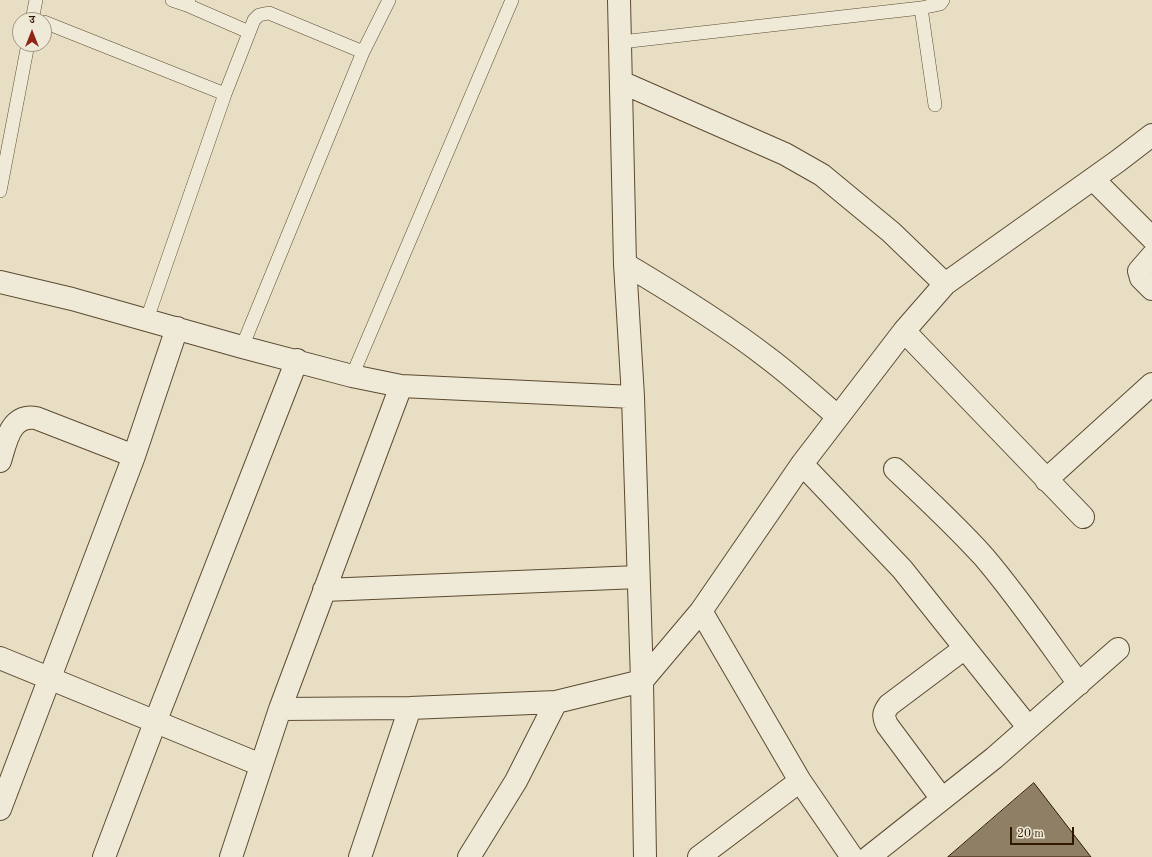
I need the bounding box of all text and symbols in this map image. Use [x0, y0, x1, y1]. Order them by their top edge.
north arrow [12, 12, 52, 52]
text: उ [29, 15, 35, 26]
scale bar [1012, 819, 1076, 845]
text: 20 m [1017, 828, 1044, 840]

